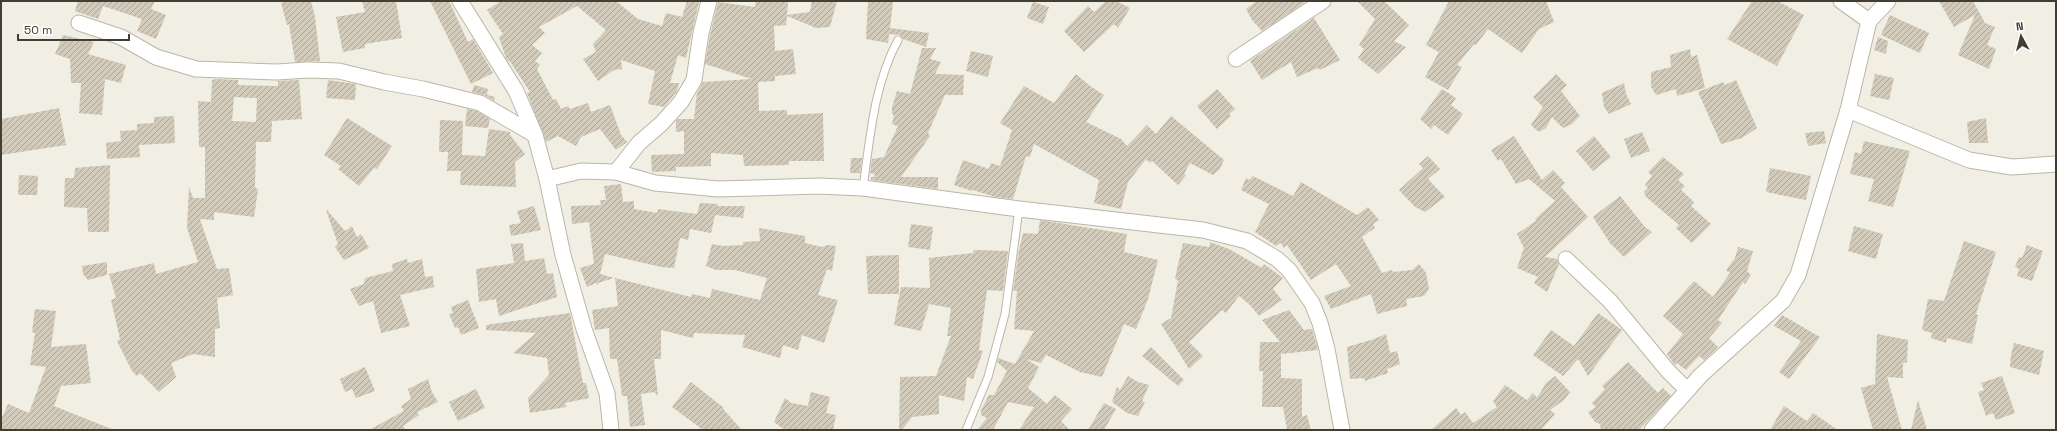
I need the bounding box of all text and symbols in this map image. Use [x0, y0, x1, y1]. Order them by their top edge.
scale bar [18, 16, 129, 42]
north arrow [2001, 16, 2041, 56]
text: N [2015, 19, 2024, 33]
text: 50 m [24, 22, 52, 38]

